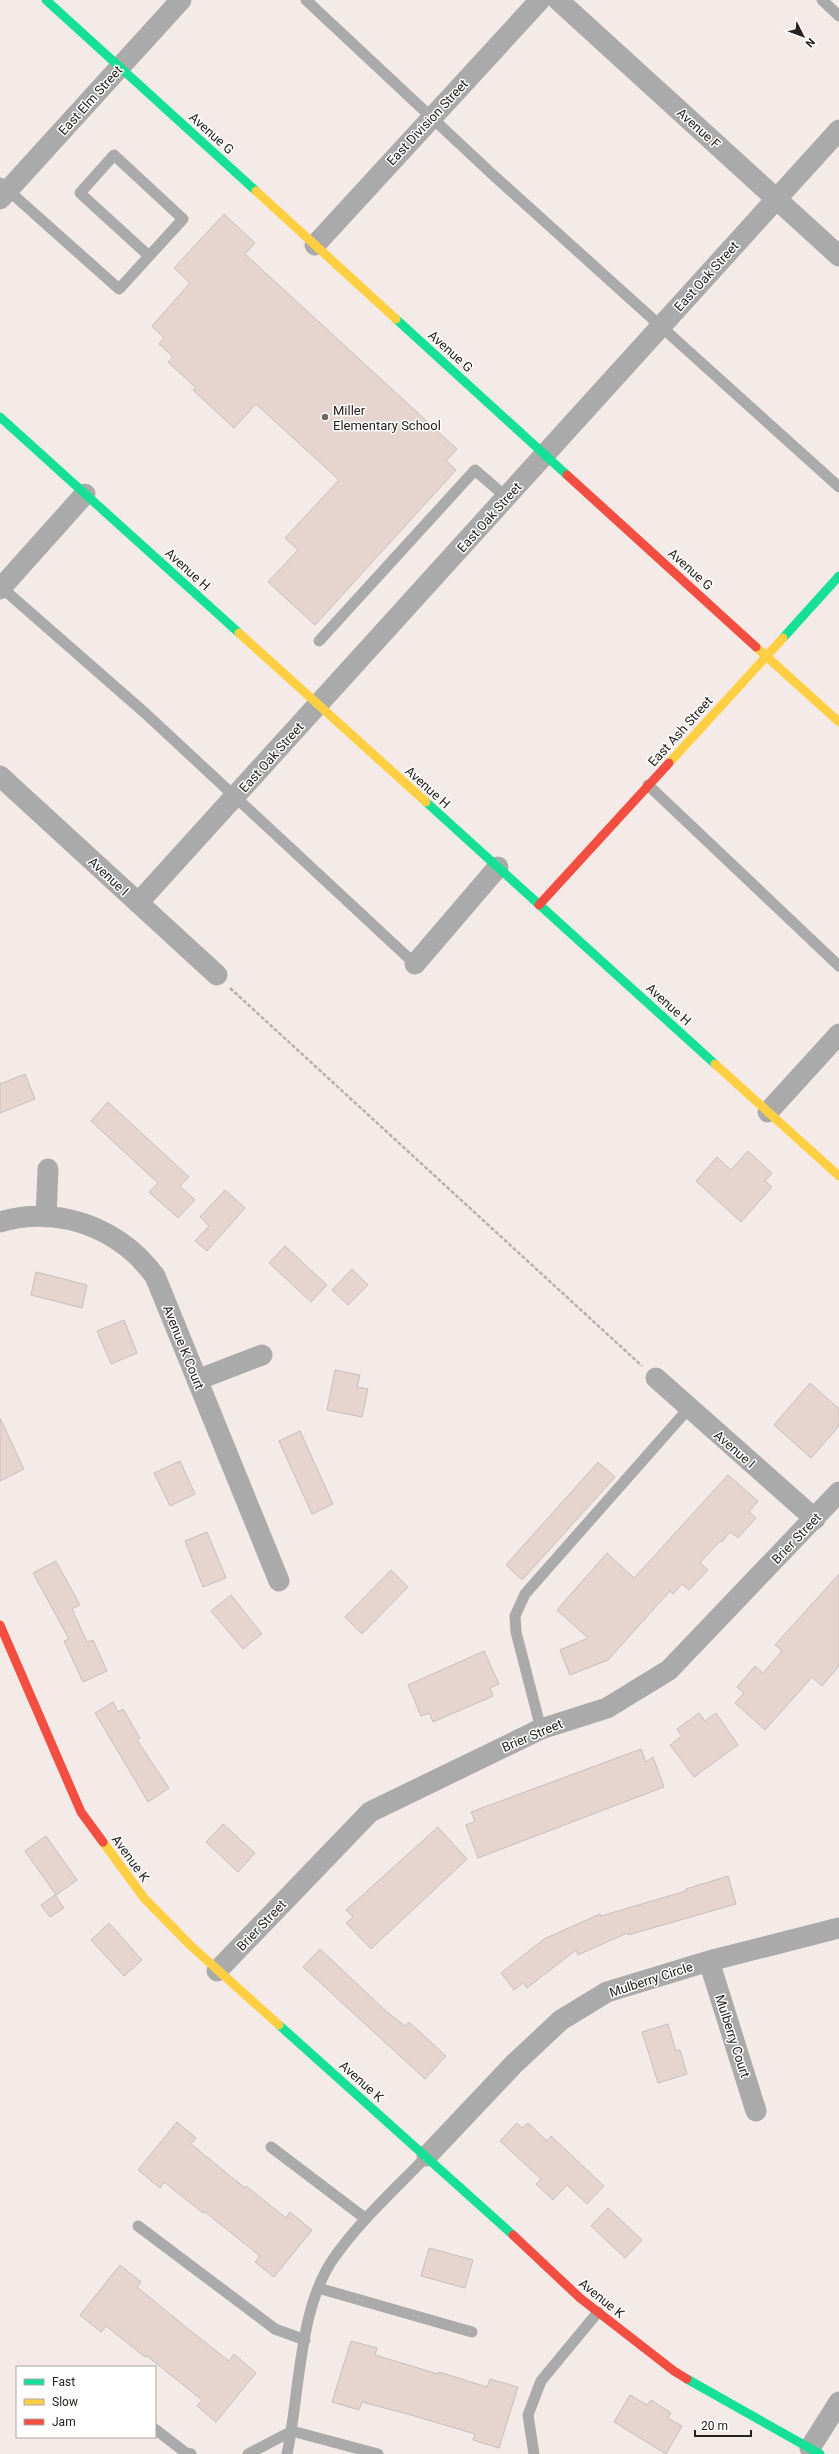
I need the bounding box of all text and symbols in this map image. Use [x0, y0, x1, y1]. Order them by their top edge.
north arrow [783, 16, 823, 56]
text: N [802, 35, 817, 50]
street label: East Elm Street [55, 63, 125, 138]
street label: East Division Street [384, 76, 471, 168]
street label: Avenue F [674, 105, 723, 152]
street label: Avenue G [186, 110, 237, 157]
street label: East Oak Street [671, 238, 742, 314]
street label: Avenue G [425, 328, 476, 375]
place label: Miller Elementary School [333, 403, 441, 433]
marker: Miller Elementary School [320, 412, 330, 422]
street label: East Oak Street [454, 479, 525, 555]
street label: Avenue H [162, 545, 213, 593]
street label: Avenue G [665, 546, 716, 593]
street label: East Ash Street [645, 693, 716, 769]
street label: East Oak Street [236, 719, 307, 795]
street label: Avenue H [402, 763, 453, 811]
street label: Avenue I [86, 854, 132, 899]
street label: Avenue H [643, 980, 694, 1028]
street label: Avenue K Court [160, 1303, 207, 1391]
street label: Avenue I [711, 1428, 758, 1471]
street label: Brier Street [769, 1510, 824, 1567]
street label: Brier Street [500, 1716, 565, 1755]
street label: Avenue K [109, 1832, 153, 1885]
street label: Brier Street [234, 1897, 289, 1954]
street label: Mulberry Circle [607, 1959, 695, 2000]
street label: Mulberry Court [712, 1993, 753, 2079]
street label: Avenue K [337, 2058, 387, 2106]
street label: Avenue K [576, 2276, 628, 2322]
legend [16, 2366, 156, 2438]
text: Fast [52, 2375, 75, 2389]
text: Slow [52, 2395, 78, 2409]
scale bar [695, 2412, 751, 2438]
text: Jam [52, 2415, 76, 2429]
text: 20 m [701, 2419, 728, 2433]

